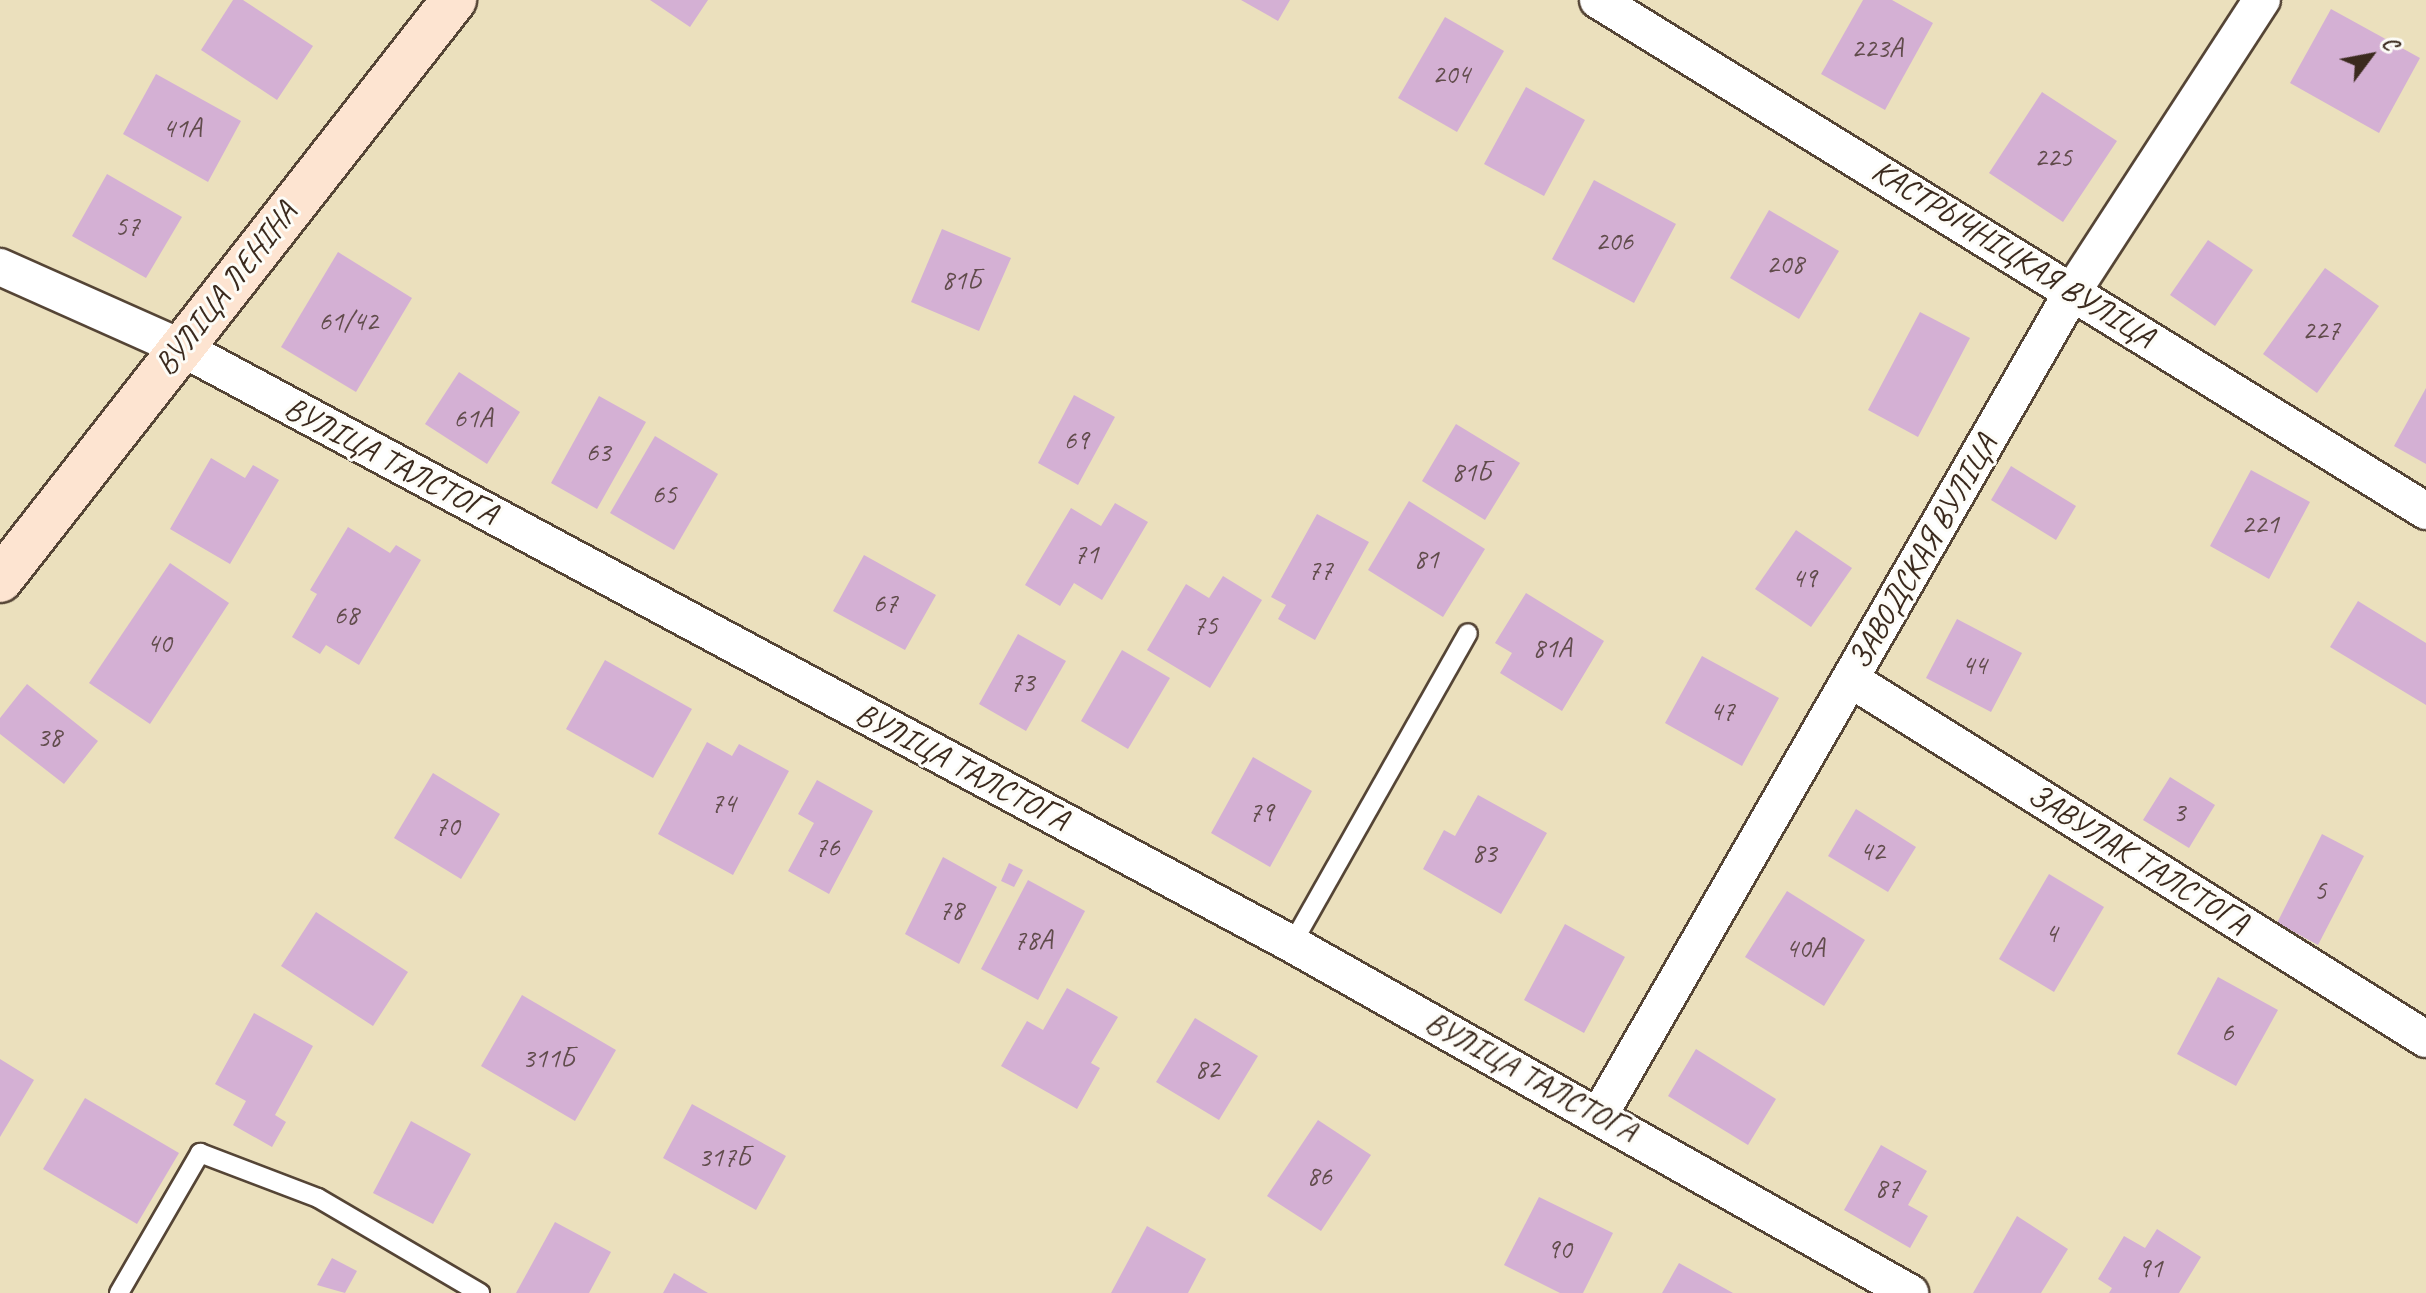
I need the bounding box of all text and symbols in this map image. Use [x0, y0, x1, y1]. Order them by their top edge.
north arrow [2330, 16, 2410, 96]
house number: 223А [1851, 31, 1903, 65]
text: С [2376, 31, 2405, 55]
house number: 204 [1432, 57, 1470, 91]
house number: 41А [162, 111, 202, 145]
house number: 225 [2034, 140, 2072, 174]
street label: КАСТРЫЧНІЦКАЯ ВУЛІЦА [1866, 152, 2160, 356]
street label: ВУЛІЦА ЛЕНІНА [146, 194, 306, 384]
house number: 57 [114, 209, 140, 243]
house number: 206 [1595, 224, 1633, 258]
house number: 208 [1766, 247, 1804, 281]
house number: 81Б [941, 263, 981, 297]
house number: 61/42 [318, 304, 378, 338]
house number: 227 [2302, 313, 2340, 347]
street label: ВУЛІЦА ТАЛСТОГА [279, 389, 503, 533]
house number: 61А [453, 401, 493, 435]
house number: 69 [1063, 423, 1089, 457]
street label: ЗАВОДСКАЯ ВУЛІЦА [1841, 429, 2005, 675]
house number: 63 [585, 435, 611, 469]
house number: 81Б [1451, 455, 1491, 489]
house number: 65 [651, 477, 677, 511]
house number: 221 [2241, 507, 2279, 541]
house number: 71 [1073, 537, 1099, 571]
house number: 81 [1413, 542, 1439, 576]
house number: 77 [1307, 553, 1333, 587]
house number: 49 [1791, 561, 1817, 595]
house number: 67 [872, 586, 898, 620]
house number: 68 [333, 598, 359, 632]
house number: 75 [1192, 608, 1218, 642]
house number: 40 [146, 626, 172, 660]
house number: 81А [1532, 631, 1572, 665]
house number: 44 [1961, 648, 1987, 682]
house number: 73 [1009, 665, 1035, 699]
house number: 47 [1709, 694, 1735, 728]
street label: ВУЛІЦА ТАЛСТОГА [850, 695, 1074, 839]
house number: 38 [36, 720, 62, 754]
street label: ЗАВУЛАК ТАЛСТОГА [2022, 776, 2254, 942]
house number: 74 [710, 786, 736, 820]
house number: 79 [1248, 795, 1274, 829]
house number: 3 [2173, 795, 2185, 829]
house number: 70 [434, 809, 460, 843]
house number: 76 [814, 830, 840, 864]
house number: 42 [1859, 834, 1885, 868]
house number: 83 [1471, 836, 1497, 870]
house number: 5 [2314, 873, 2326, 907]
house number: 78 [938, 893, 964, 927]
house number: 4 [2045, 916, 2057, 950]
house number: 78А [1013, 923, 1053, 957]
house number: 40А [1785, 931, 1825, 965]
street label: ВУЛІЦА ТАЛСТОГА [1420, 1004, 1642, 1150]
house number: 6 [2221, 1015, 2233, 1049]
house number: 311Б [522, 1041, 574, 1075]
house number: 82 [1194, 1052, 1220, 1086]
house number: 317Б [698, 1140, 750, 1174]
house number: 86 [1306, 1159, 1332, 1193]
house number: 87 [1874, 1171, 1900, 1205]
house number: 90 [1546, 1232, 1572, 1266]
house number: 91 [2137, 1251, 2163, 1285]

